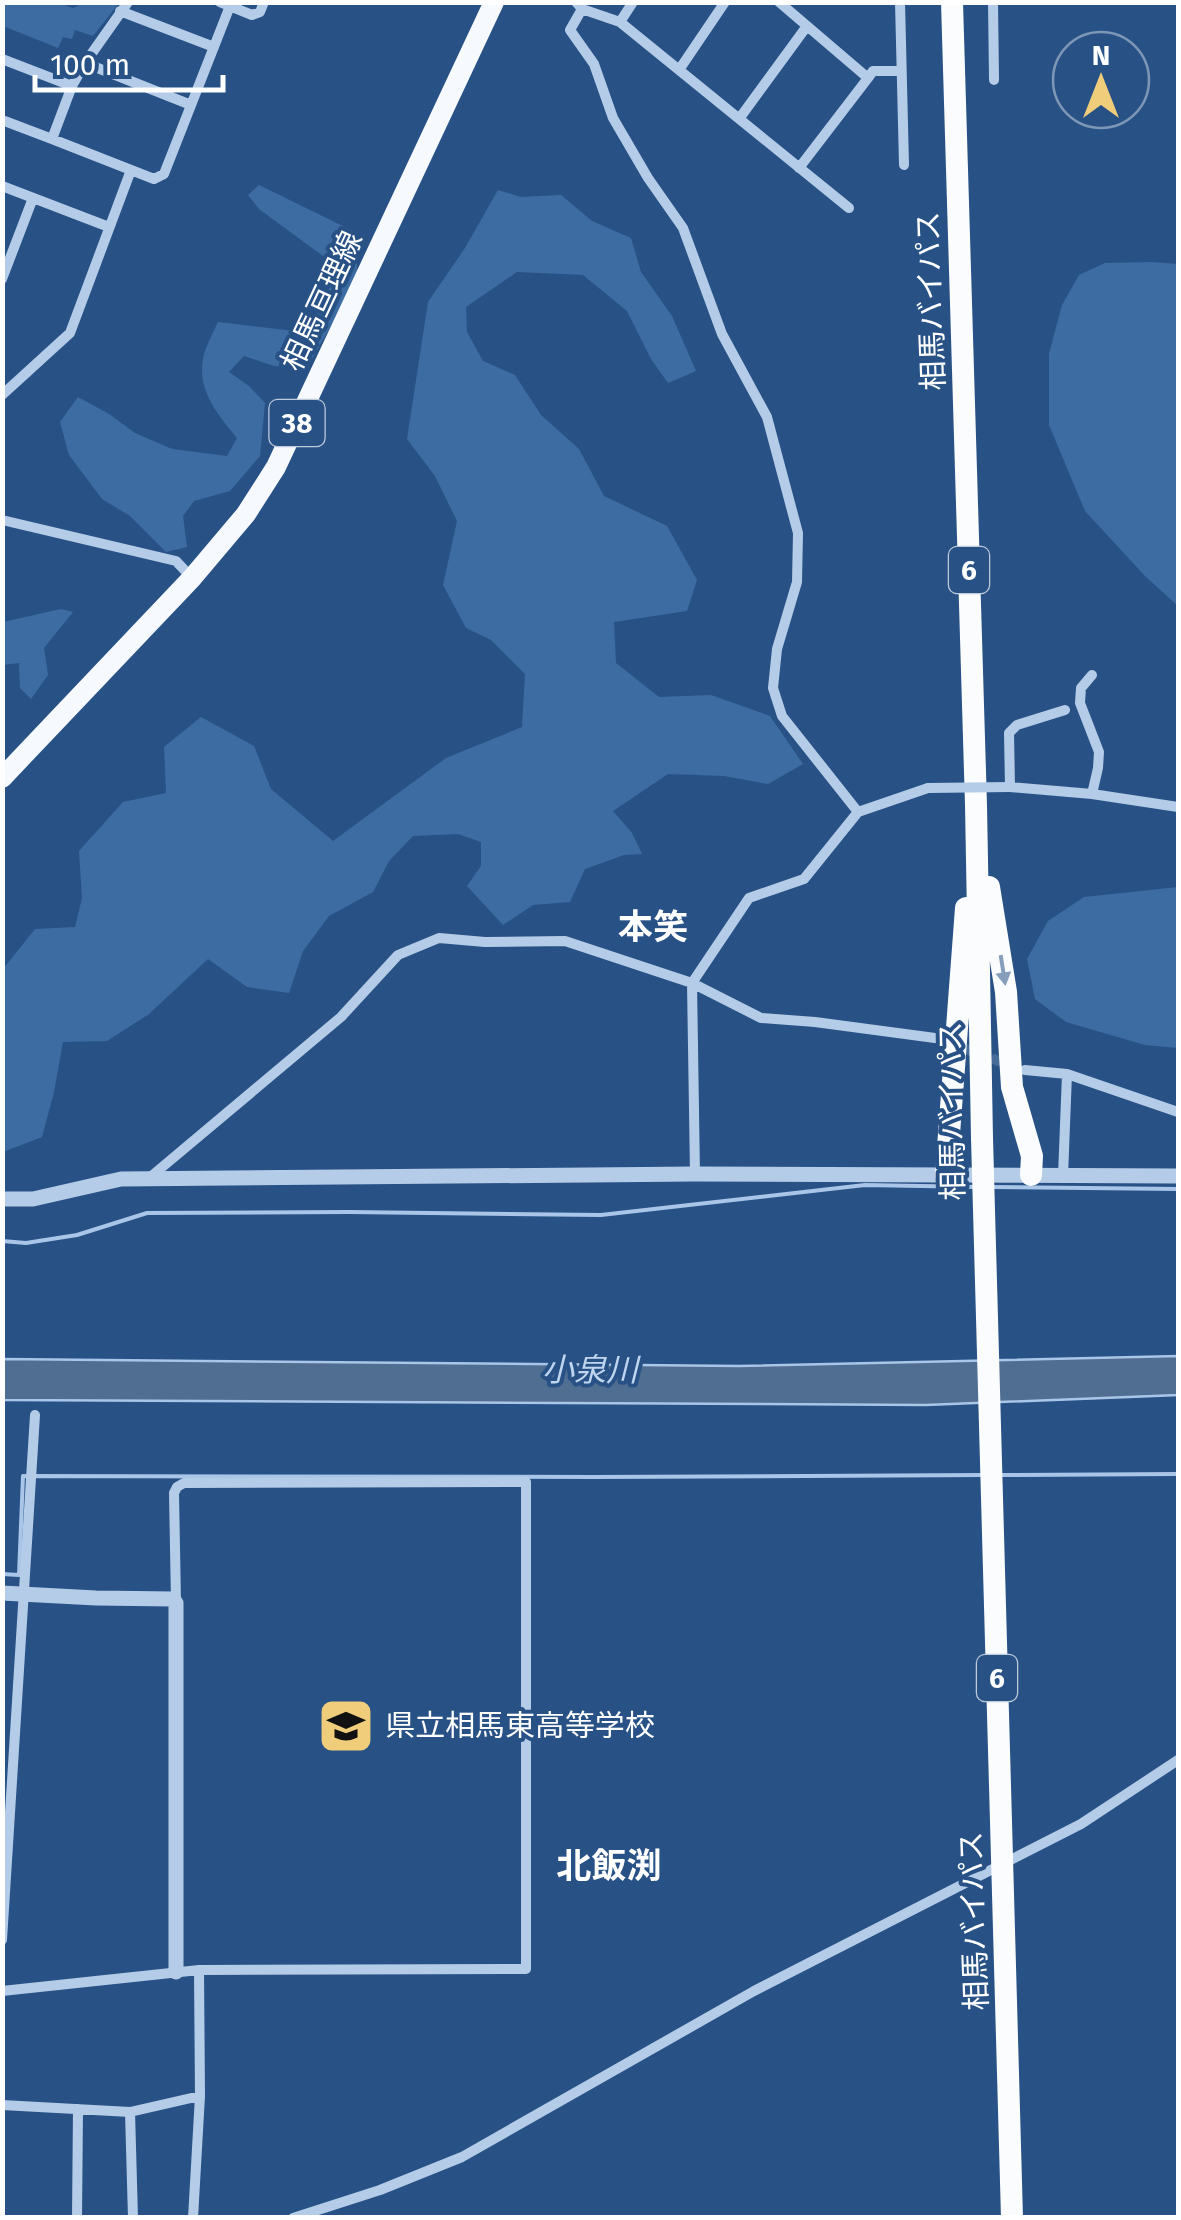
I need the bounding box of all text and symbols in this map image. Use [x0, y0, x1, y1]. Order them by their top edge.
scale bar [35, 30, 222, 92]
north arrow [1051, 30, 1151, 130]
text: N [1092, 39, 1110, 72]
text: 100 m [50, 47, 130, 83]
street label: 相馬バイパス [910, 211, 952, 391]
street label: 相馬亘理線 [274, 225, 370, 377]
road number: 38 [270, 400, 324, 446]
road number: 6 [949, 547, 989, 593]
district label: 本笑 [618, 906, 688, 948]
one-way arrow [995, 955, 1011, 987]
street label: 相馬バイパス [932, 1021, 972, 1201]
water label: 小泉川 [542, 1351, 641, 1389]
road number: 6 [977, 1655, 1017, 1701]
school or university icon: 県立相馬東高等学校 [316, 1696, 376, 1756]
place label: 県立相馬東高等学校 [385, 1708, 655, 1744]
street label: 相馬バイパス [953, 1831, 995, 2011]
district label: 北飯渕 [556, 1845, 662, 1887]

